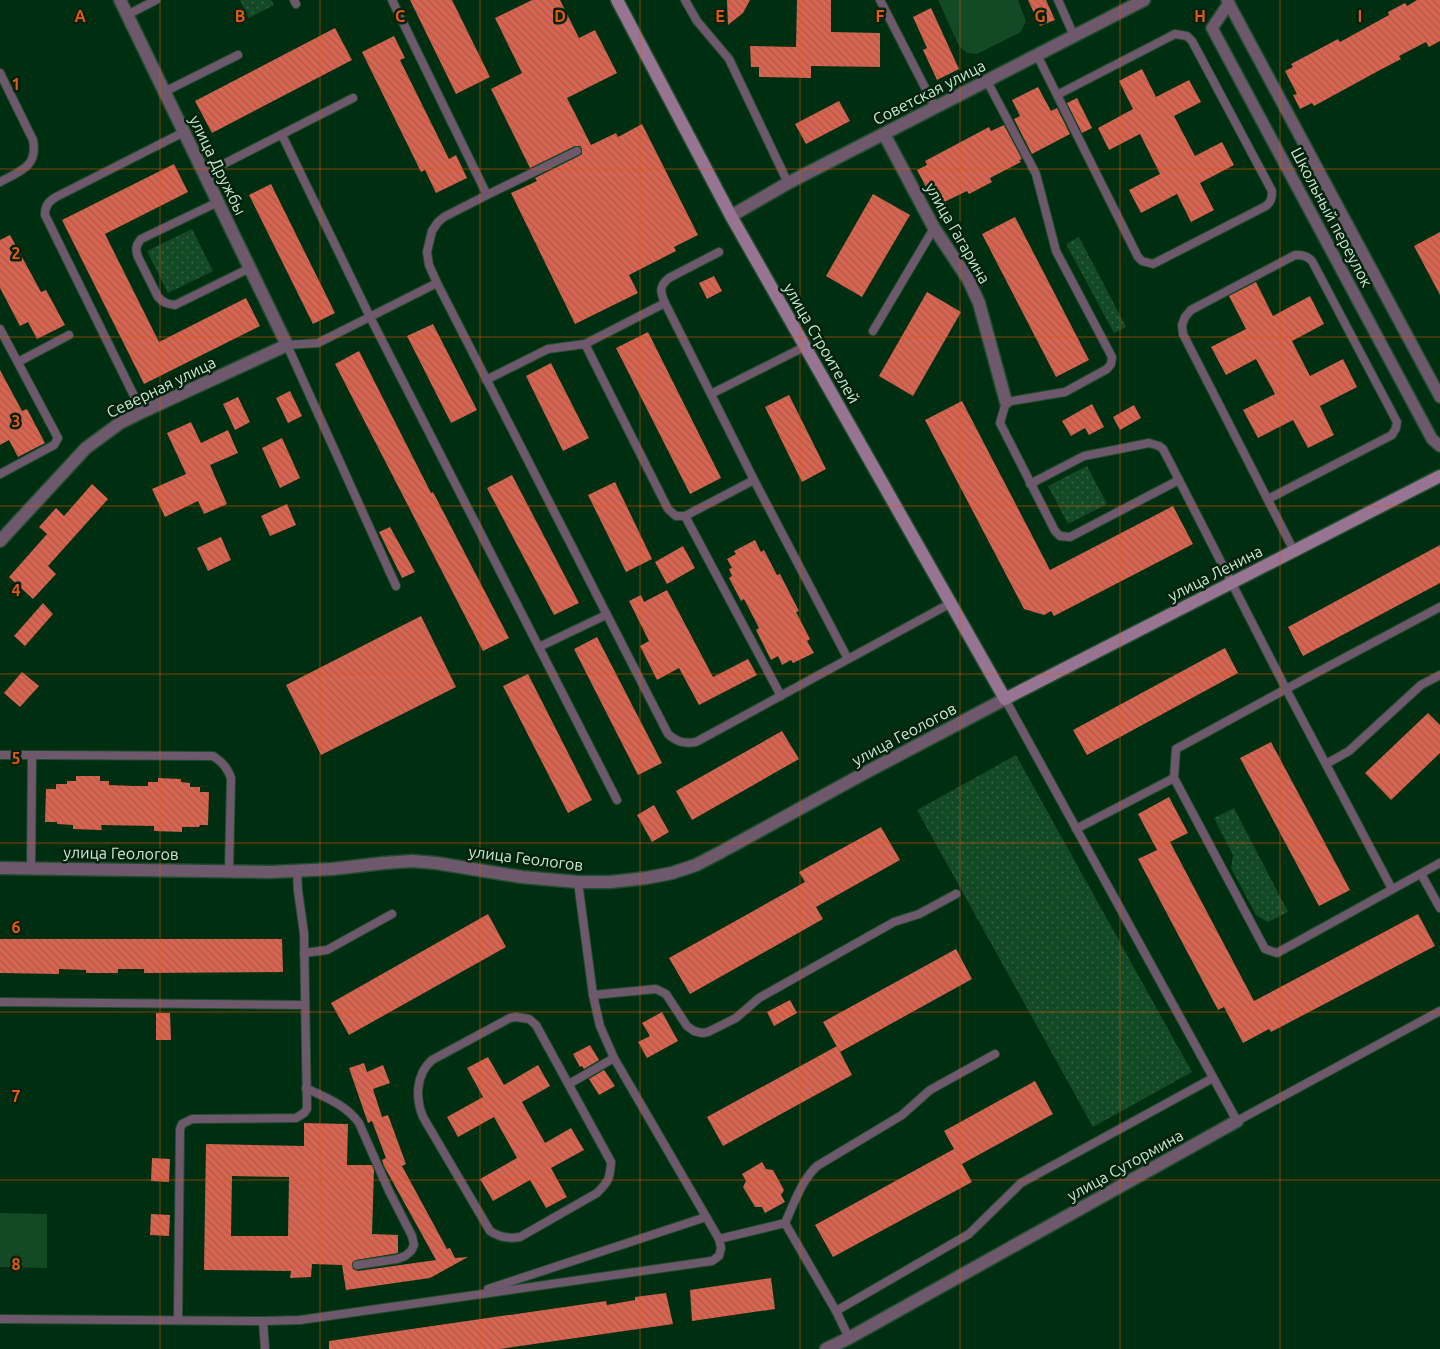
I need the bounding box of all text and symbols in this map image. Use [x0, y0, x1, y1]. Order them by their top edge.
text: A [74, 7, 86, 25]
text: B [235, 7, 245, 25]
text: C [395, 7, 405, 25]
text: D [554, 7, 566, 25]
text: E [715, 7, 725, 25]
text: F [876, 7, 885, 25]
text: G [1034, 7, 1046, 25]
text: H [1194, 7, 1206, 25]
text: I [1358, 7, 1362, 25]
street label: Советская улица [870, 56, 988, 128]
text: 1 [11, 75, 21, 93]
street label: улица Дружбы [186, 112, 250, 218]
street label: Школьный переулок [1288, 144, 1376, 290]
street label: улица Гагарина [922, 179, 994, 287]
text: 2 [11, 244, 21, 262]
street label: улица Строителей [780, 280, 864, 406]
street label: Северная улица [103, 353, 219, 421]
text: 3 [11, 412, 21, 430]
street label: улица Ленина [1165, 541, 1265, 605]
text: 4 [11, 581, 21, 599]
street label: улица Геологов [849, 699, 959, 769]
text: 5 [11, 749, 21, 767]
street label: улица Геологов [468, 842, 584, 874]
street label: улица Геологов [63, 843, 179, 863]
text: 6 [11, 918, 21, 936]
text: 7 [11, 1087, 21, 1105]
street label: улица Сутормина [1064, 1126, 1186, 1204]
text: 8 [11, 1255, 21, 1273]

